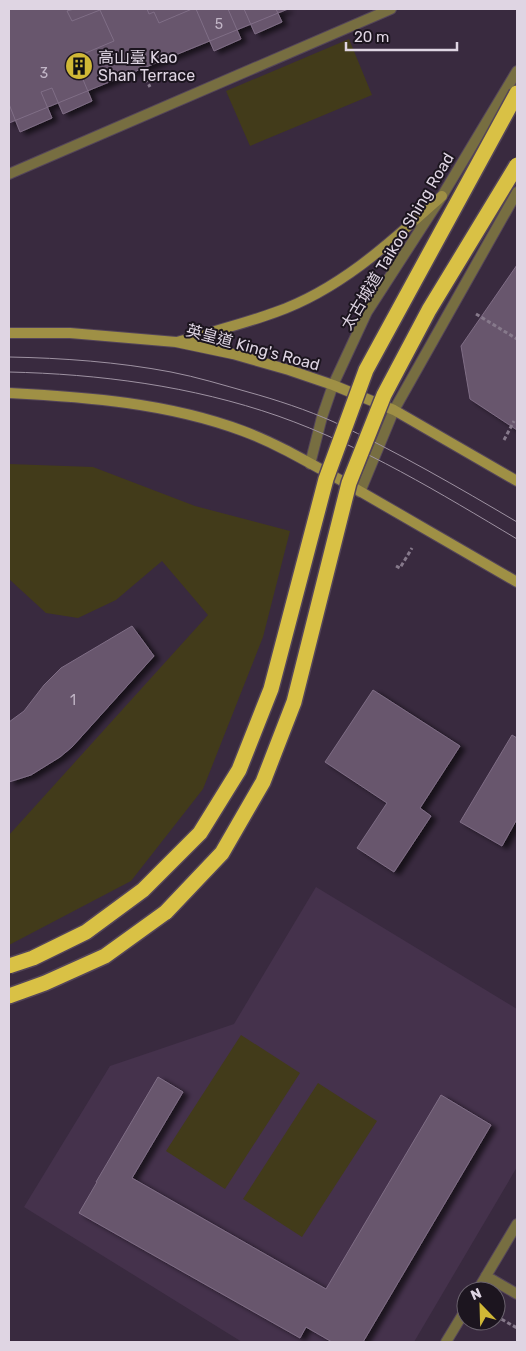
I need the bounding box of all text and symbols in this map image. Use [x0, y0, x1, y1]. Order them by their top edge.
house number: 5 [215, 16, 223, 33]
scale bar [346, 20, 457, 52]
text: 20 m [354, 28, 389, 46]
place label: 高山臺 Kao Shan Terrace [98, 48, 195, 85]
building icon: 高山臺 Kao Shan Terrace [64, 51, 94, 81]
house number: 3 [40, 65, 48, 82]
street label: 太古城道 Taikoo Shing Road [337, 149, 458, 333]
street label: 英皇道 King's Road [184, 320, 322, 374]
house number: 1 [70, 692, 76, 709]
north arrow [456, 1281, 506, 1331]
text: N [468, 1285, 484, 1304]

